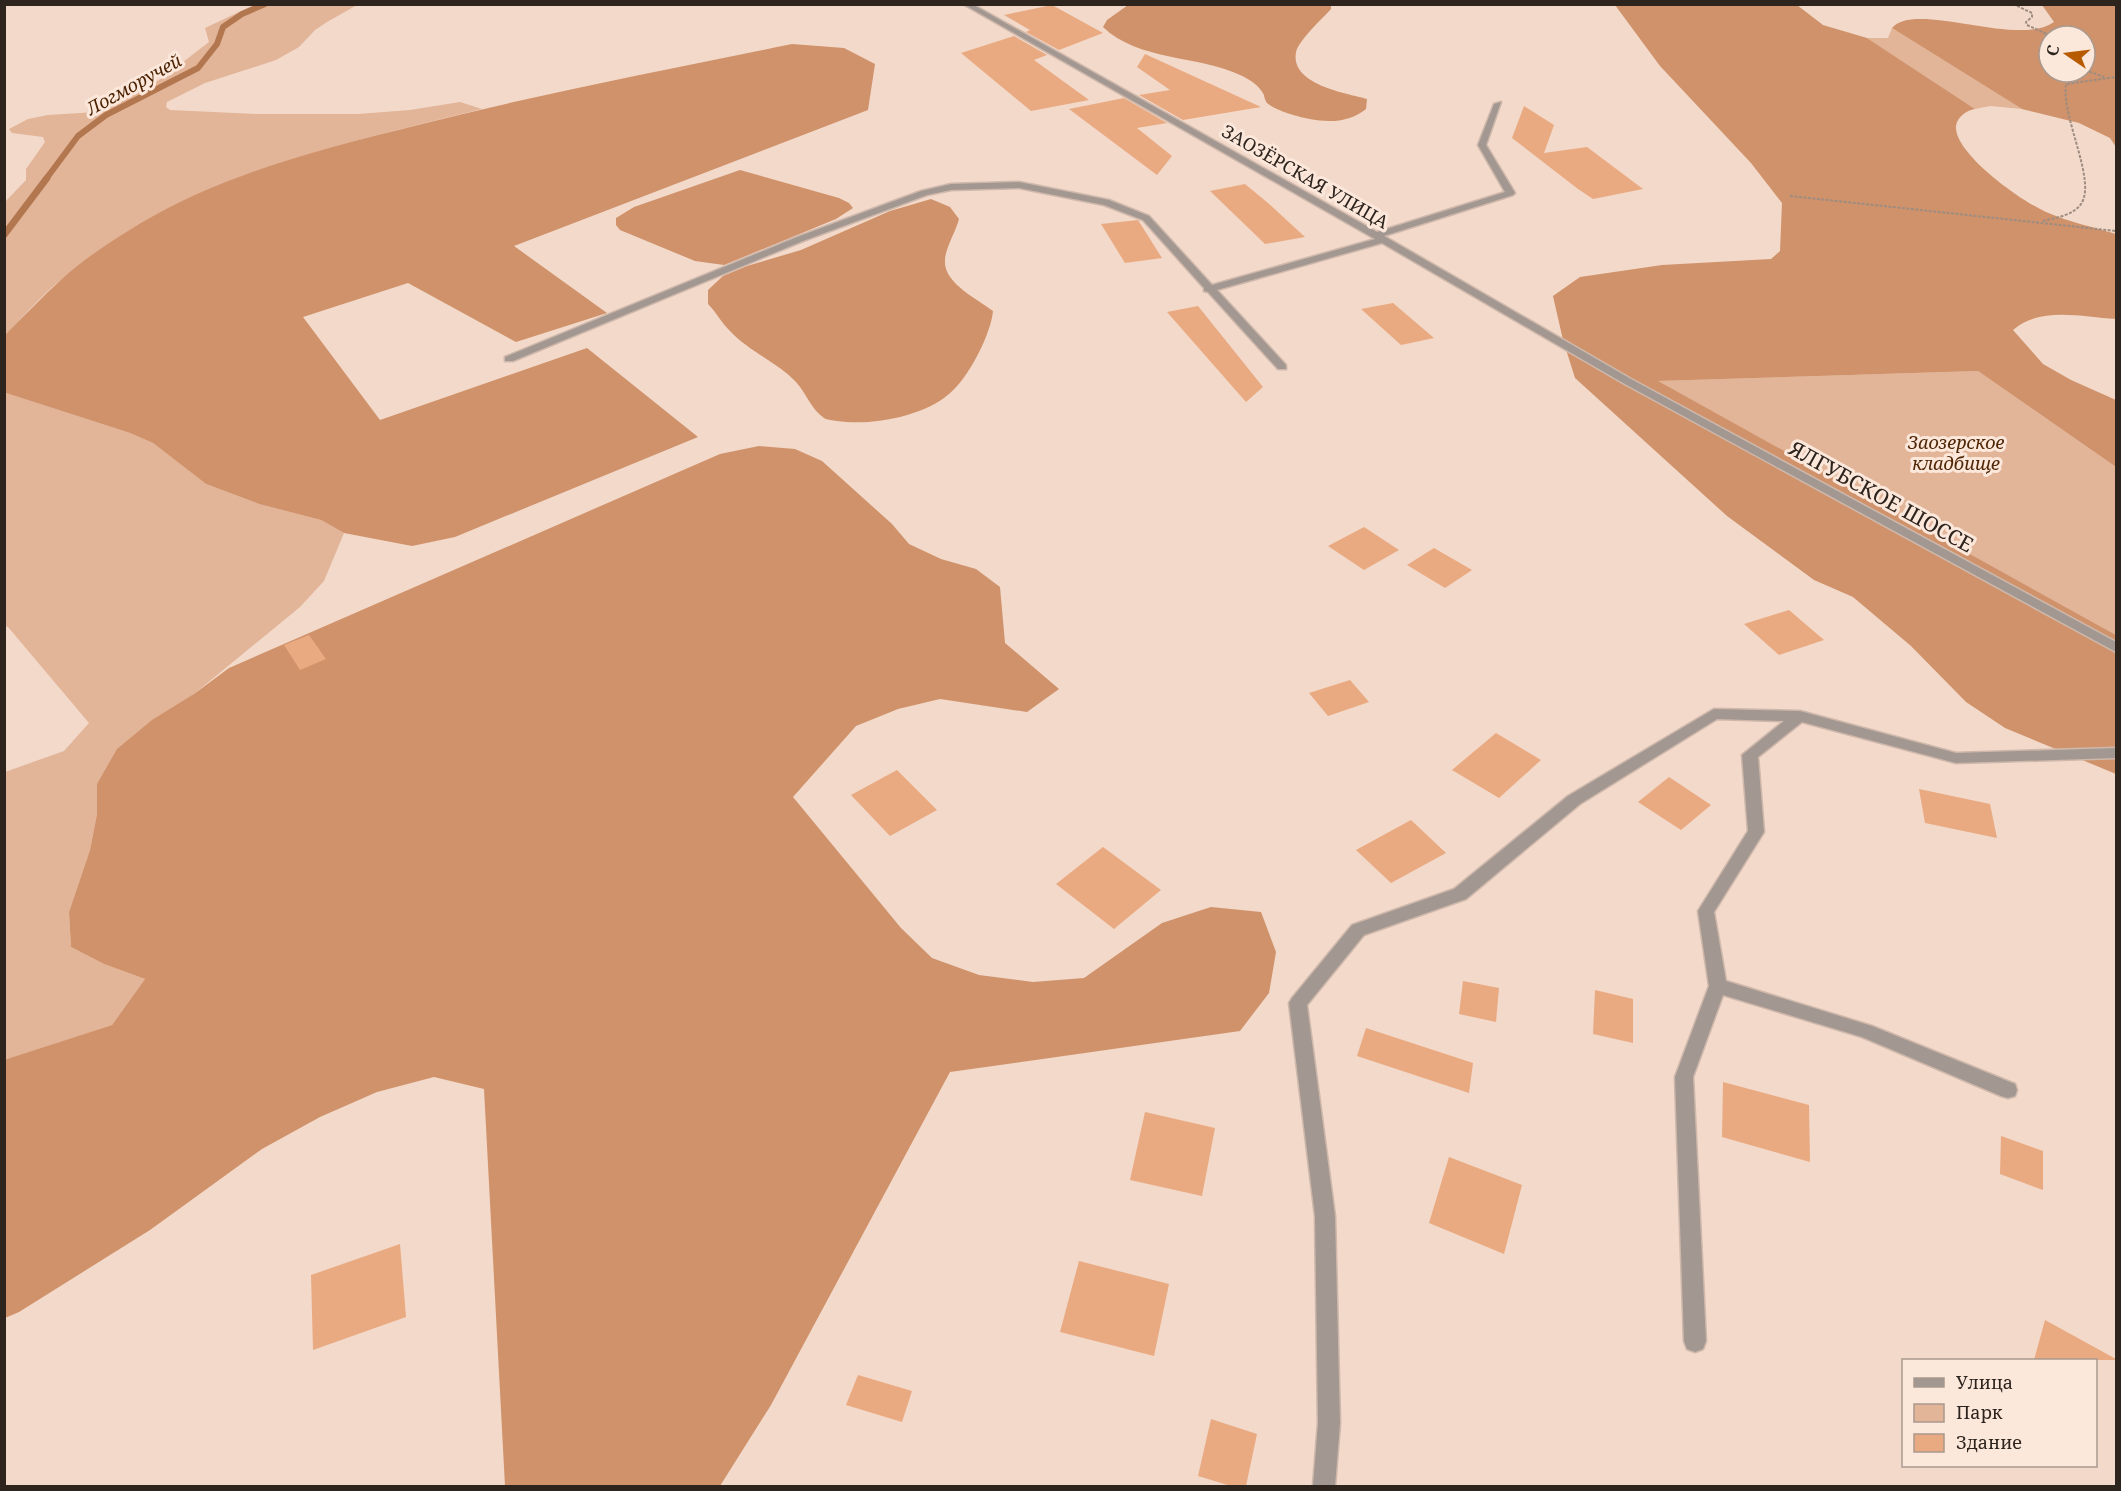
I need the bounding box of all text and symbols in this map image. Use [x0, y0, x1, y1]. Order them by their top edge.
north arrow [2037, 24, 2097, 84]
text: С [2040, 43, 2064, 58]
water label: Логморучей [81, 48, 186, 121]
street label: ЗАОЗЁРСКАЯ УЛИЦА [1218, 119, 1394, 234]
park label: Заозерское кладбище [1907, 430, 2005, 475]
street label: ЯЛГУБСКОЕ ШОССЕ [1783, 433, 1979, 558]
legend [1902, 1359, 2097, 1467]
text: Улица [1956, 1370, 2013, 1394]
text: Парк [1956, 1400, 2003, 1424]
text: Здание [1956, 1430, 2022, 1454]

